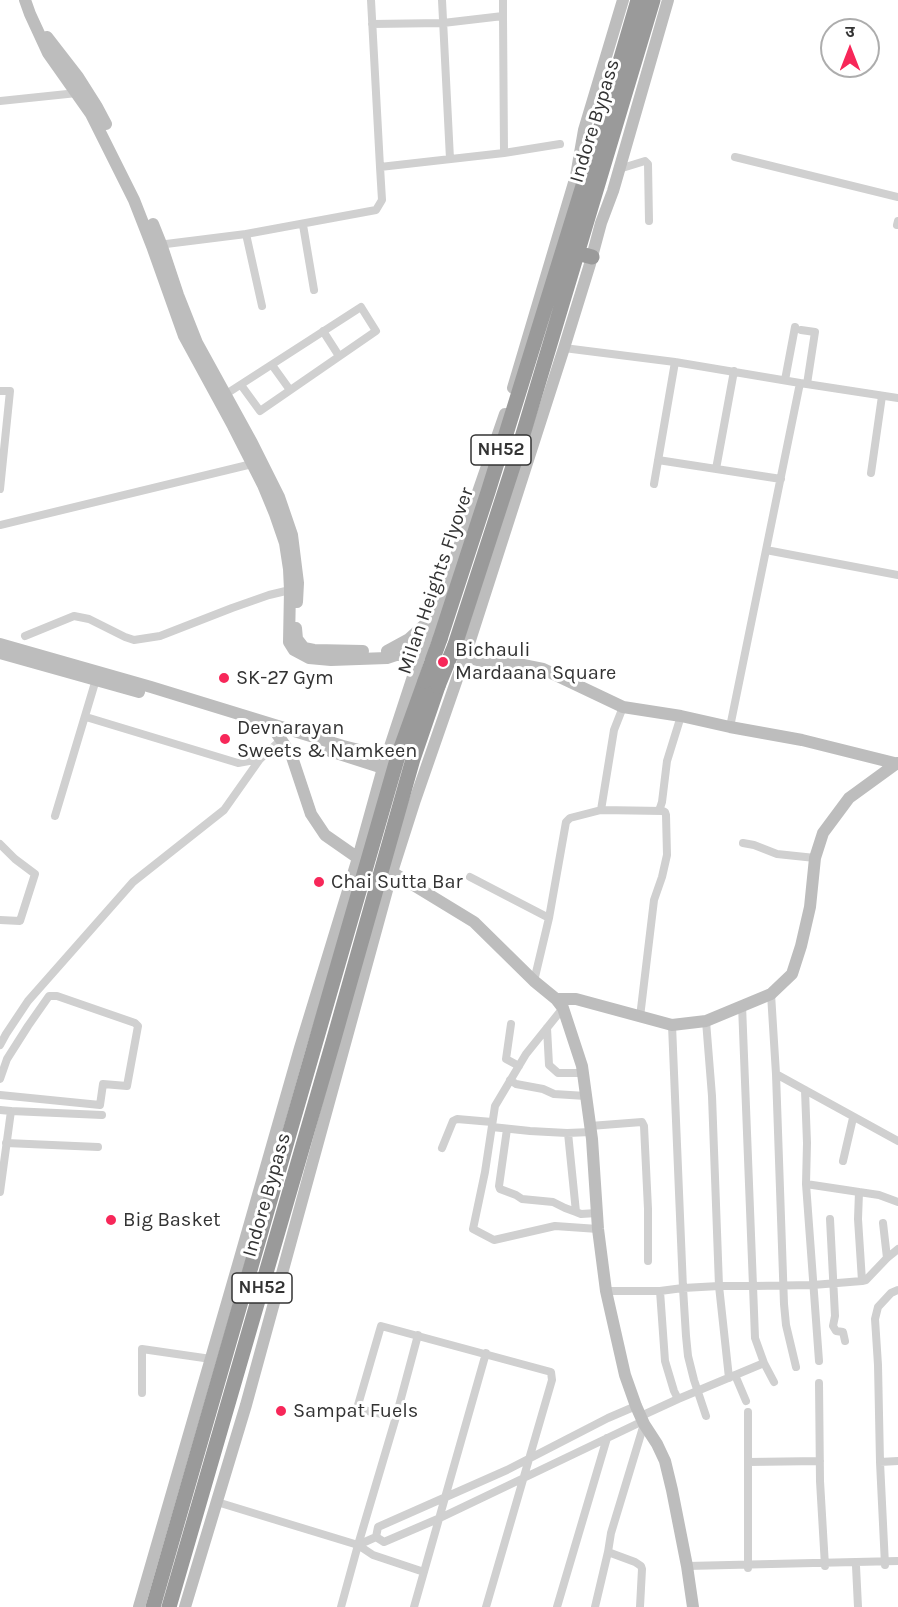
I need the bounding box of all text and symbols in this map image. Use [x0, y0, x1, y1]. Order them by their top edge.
north arrow [820, 18, 880, 78]
text: उ [845, 22, 855, 41]
street label: Indore Bypass [565, 56, 625, 186]
road number: NH52 [471, 435, 531, 465]
street label: Milan Heights Flyover [393, 484, 479, 678]
place label: Bichauli Mardaana Square [455, 638, 616, 685]
marker: Bichauli Mardaana Square [436, 655, 450, 669]
place label: SK-27 Gym [236, 666, 334, 690]
marker: SK-27 Gym [217, 671, 231, 685]
place label: Devnarayan Sweets & Namkeen [237, 716, 417, 763]
marker: Devnarayan Sweets & Namkeen [218, 732, 232, 746]
place label: Chai Sutta Bar [331, 870, 463, 894]
marker: Chai Sutta Bar [312, 875, 326, 889]
street label: Indore Bypass [238, 1130, 296, 1260]
place label: Big Basket [123, 1208, 220, 1232]
marker: Big Basket [104, 1213, 118, 1227]
road number: NH52 [232, 1273, 292, 1303]
place label: Sampat Fuels [293, 1399, 418, 1423]
marker: Sampat Fuels [274, 1404, 288, 1418]

